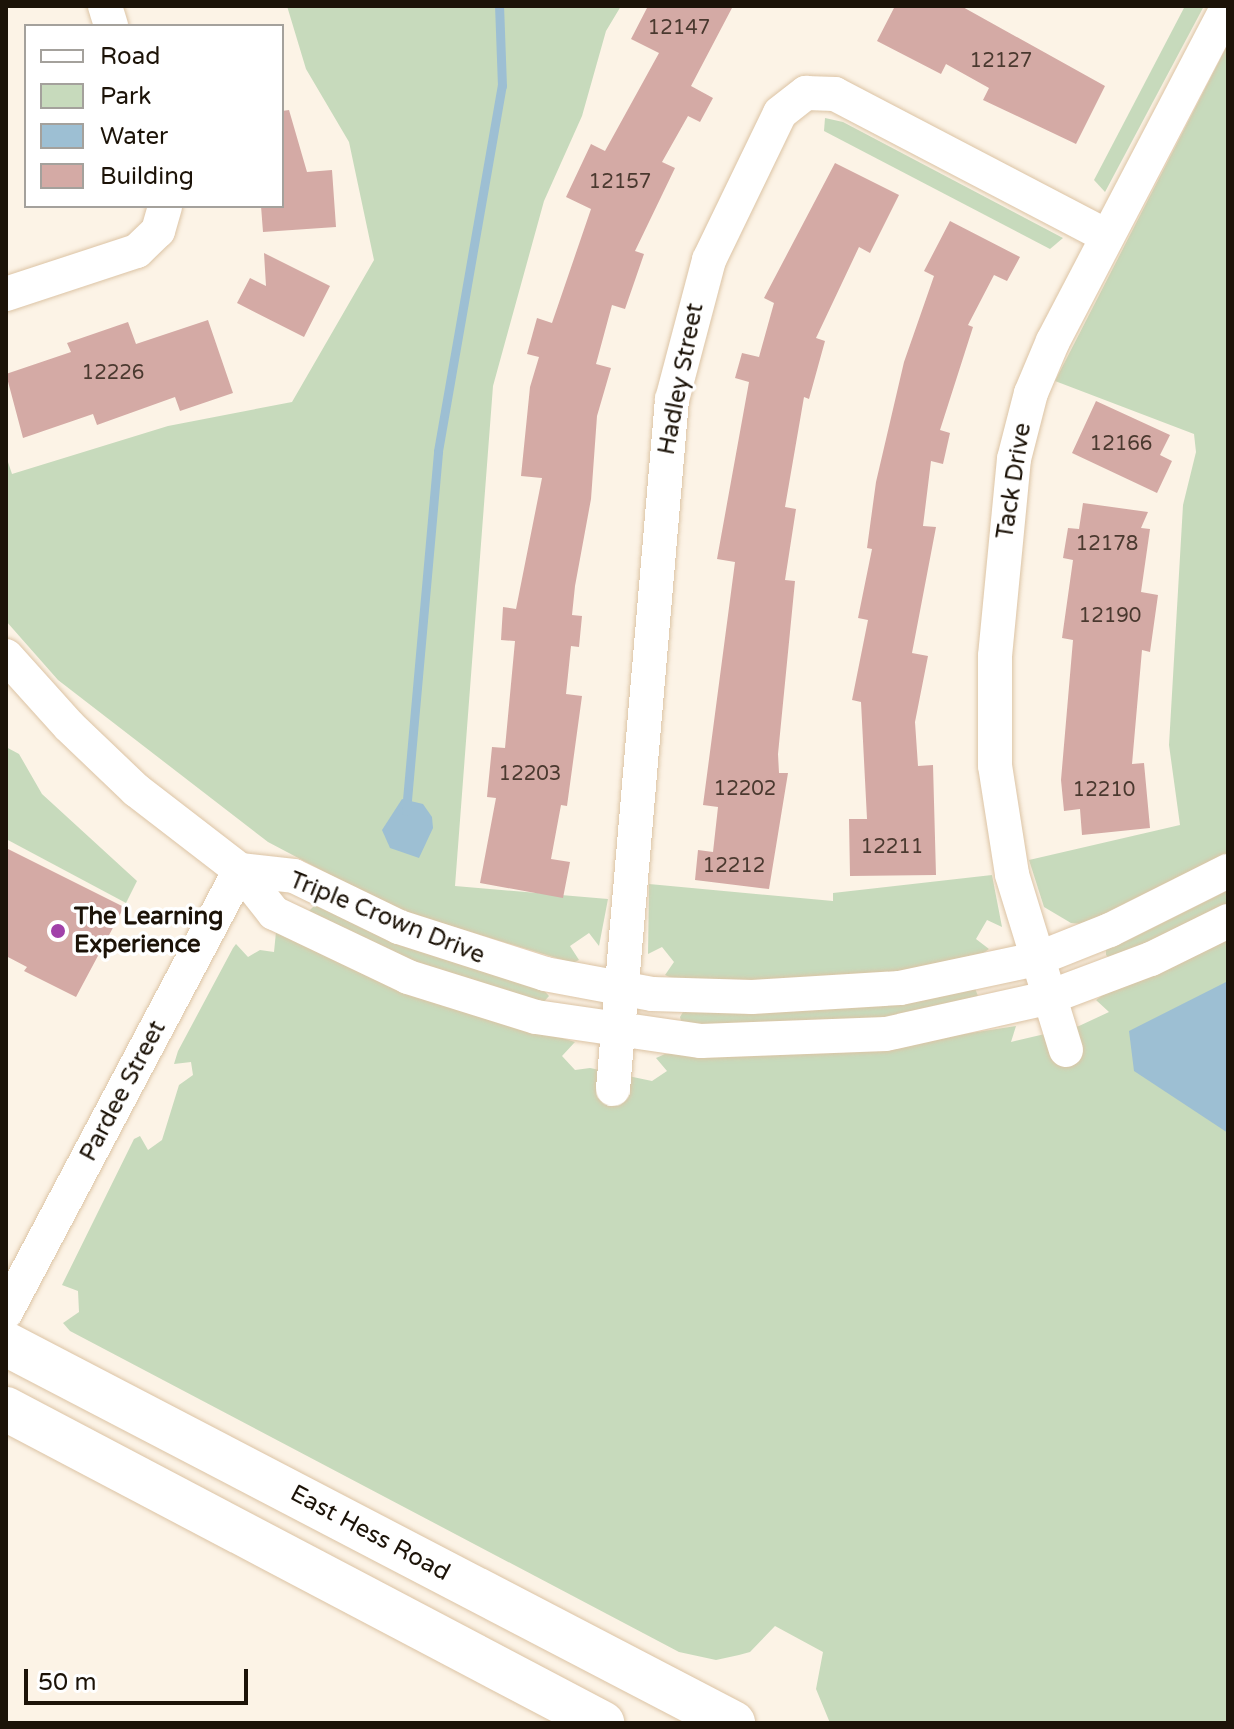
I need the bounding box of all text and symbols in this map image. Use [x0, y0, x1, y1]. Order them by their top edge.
house number: 12147 [648, 16, 710, 40]
legend [24, 24, 284, 208]
text: Road [100, 42, 160, 71]
house number: 12127 [970, 49, 1032, 73]
text: Park [100, 82, 151, 111]
text: Water [100, 122, 168, 151]
text: Building [100, 162, 194, 191]
house number: 12157 [589, 170, 651, 194]
street label: Hadley Street [652, 301, 710, 457]
house number: 12226 [82, 361, 144, 385]
street label: Tack Drive [991, 421, 1037, 541]
house number: 12166 [1090, 432, 1152, 456]
house number: 12178 [1076, 532, 1138, 556]
house number: 12190 [1079, 604, 1141, 628]
house number: 12203 [499, 762, 561, 786]
house number: 12202 [714, 777, 776, 801]
house number: 12210 [1073, 778, 1135, 802]
house number: 12211 [861, 835, 923, 859]
house number: 12212 [703, 854, 765, 878]
street label: Triple Crown Drive [285, 866, 489, 970]
place label: The Learning Experience [74, 903, 223, 959]
marker: The Learning Experience [49, 922, 67, 940]
street label: Pardee Street [74, 1016, 172, 1166]
street label: East Hess Road [285, 1479, 455, 1587]
scale bar [28, 1653, 252, 1703]
text: 50 m [38, 1668, 96, 1697]

